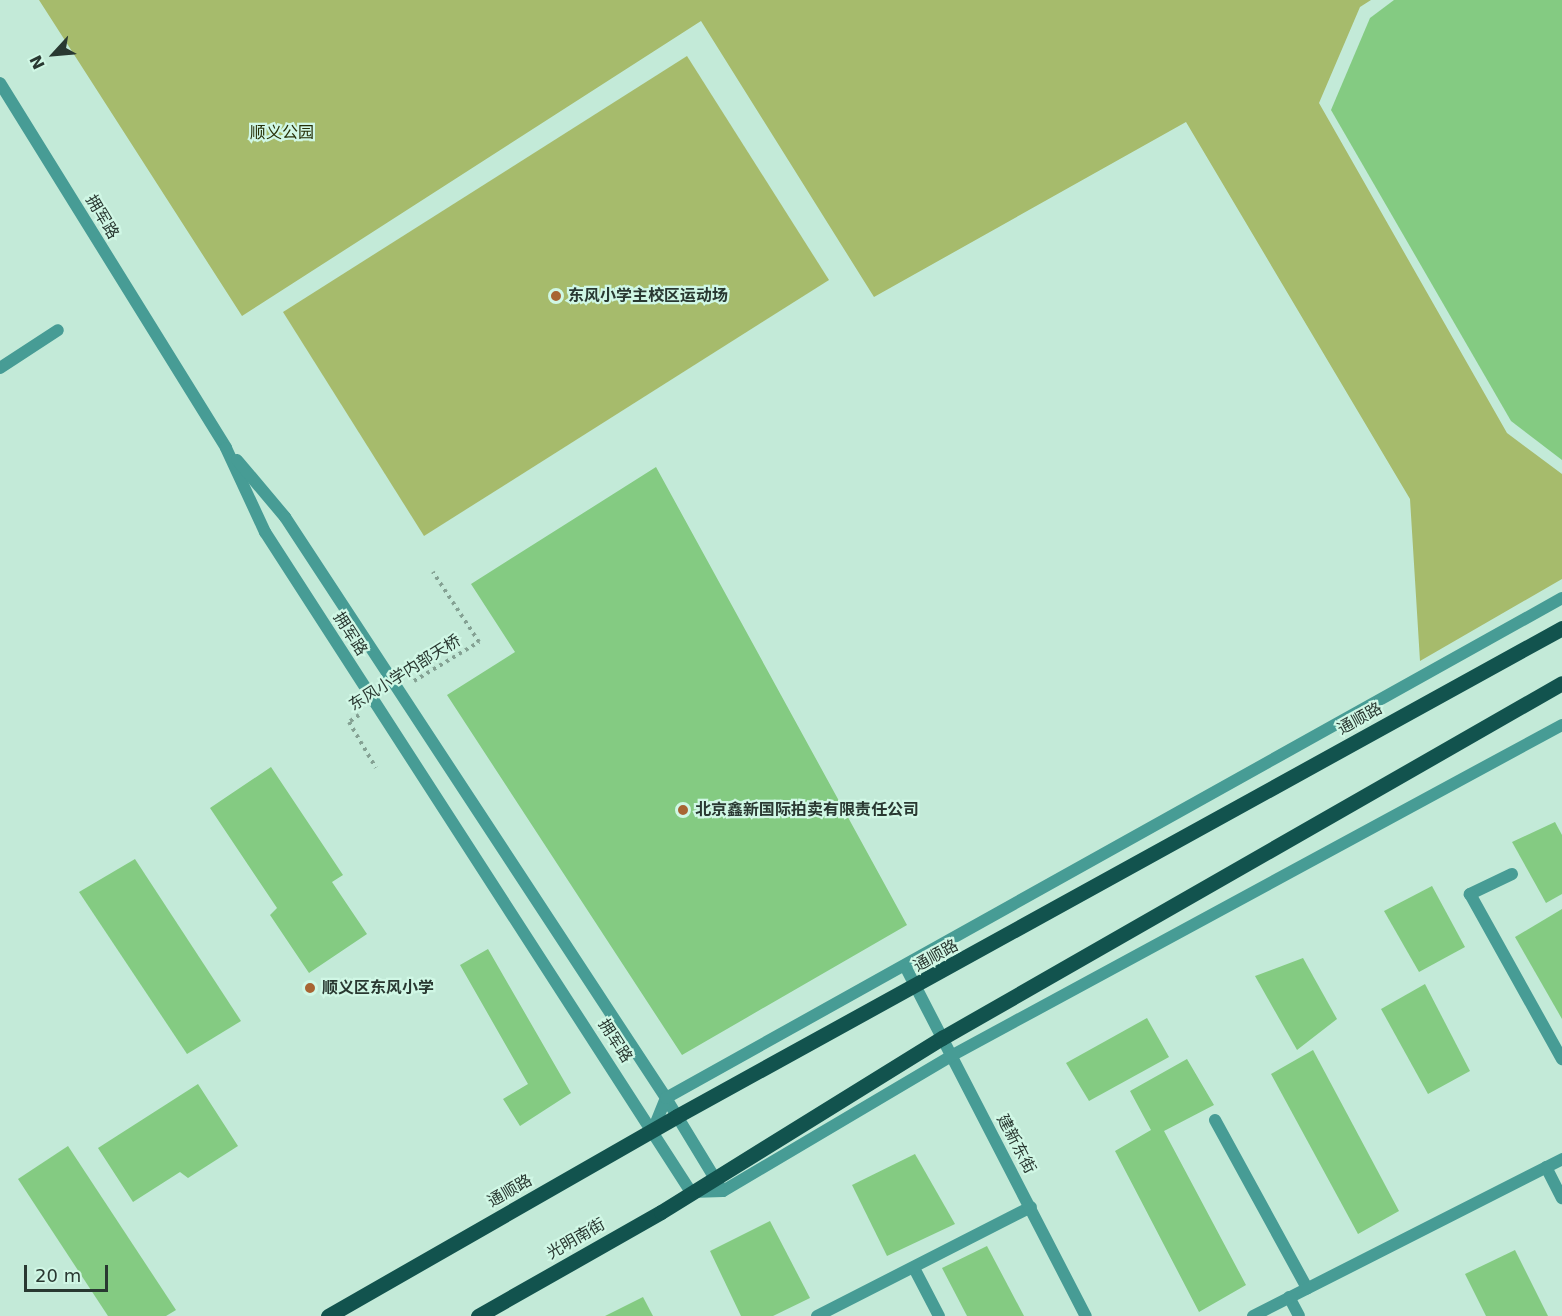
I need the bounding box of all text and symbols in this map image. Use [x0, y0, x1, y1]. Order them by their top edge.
north arrow [24, 24, 84, 84]
text: N [26, 52, 49, 72]
park label: 顺义公园 [250, 123, 314, 143]
street label: 拥军路 [81, 191, 123, 243]
place label: 东风小学主校区运动场 [568, 286, 728, 306]
marker: 东风小学主校区运动场 [549, 289, 563, 303]
street label: 拥军路 [329, 609, 371, 659]
street label: 东风小学内部天桥 [346, 631, 464, 715]
street label: 通顺路 [1334, 699, 1386, 739]
place label: 北京鑫新国际拍卖有限责任公司 [695, 800, 919, 820]
marker: 北京鑫新国际拍卖有限责任公司 [676, 803, 690, 817]
street label: 通顺路 [910, 936, 962, 976]
place label: 顺义区东风小学 [322, 978, 434, 998]
marker: 顺义区东风小学 [303, 981, 317, 995]
street label: 拥军路 [594, 1016, 636, 1066]
street label: 建新东街 [993, 1111, 1039, 1177]
street label: 通顺路 [484, 1171, 536, 1211]
street label: 光明南街 [543, 1215, 609, 1263]
scale bar [27, 1253, 111, 1291]
text: 20 m [35, 1265, 81, 1286]

